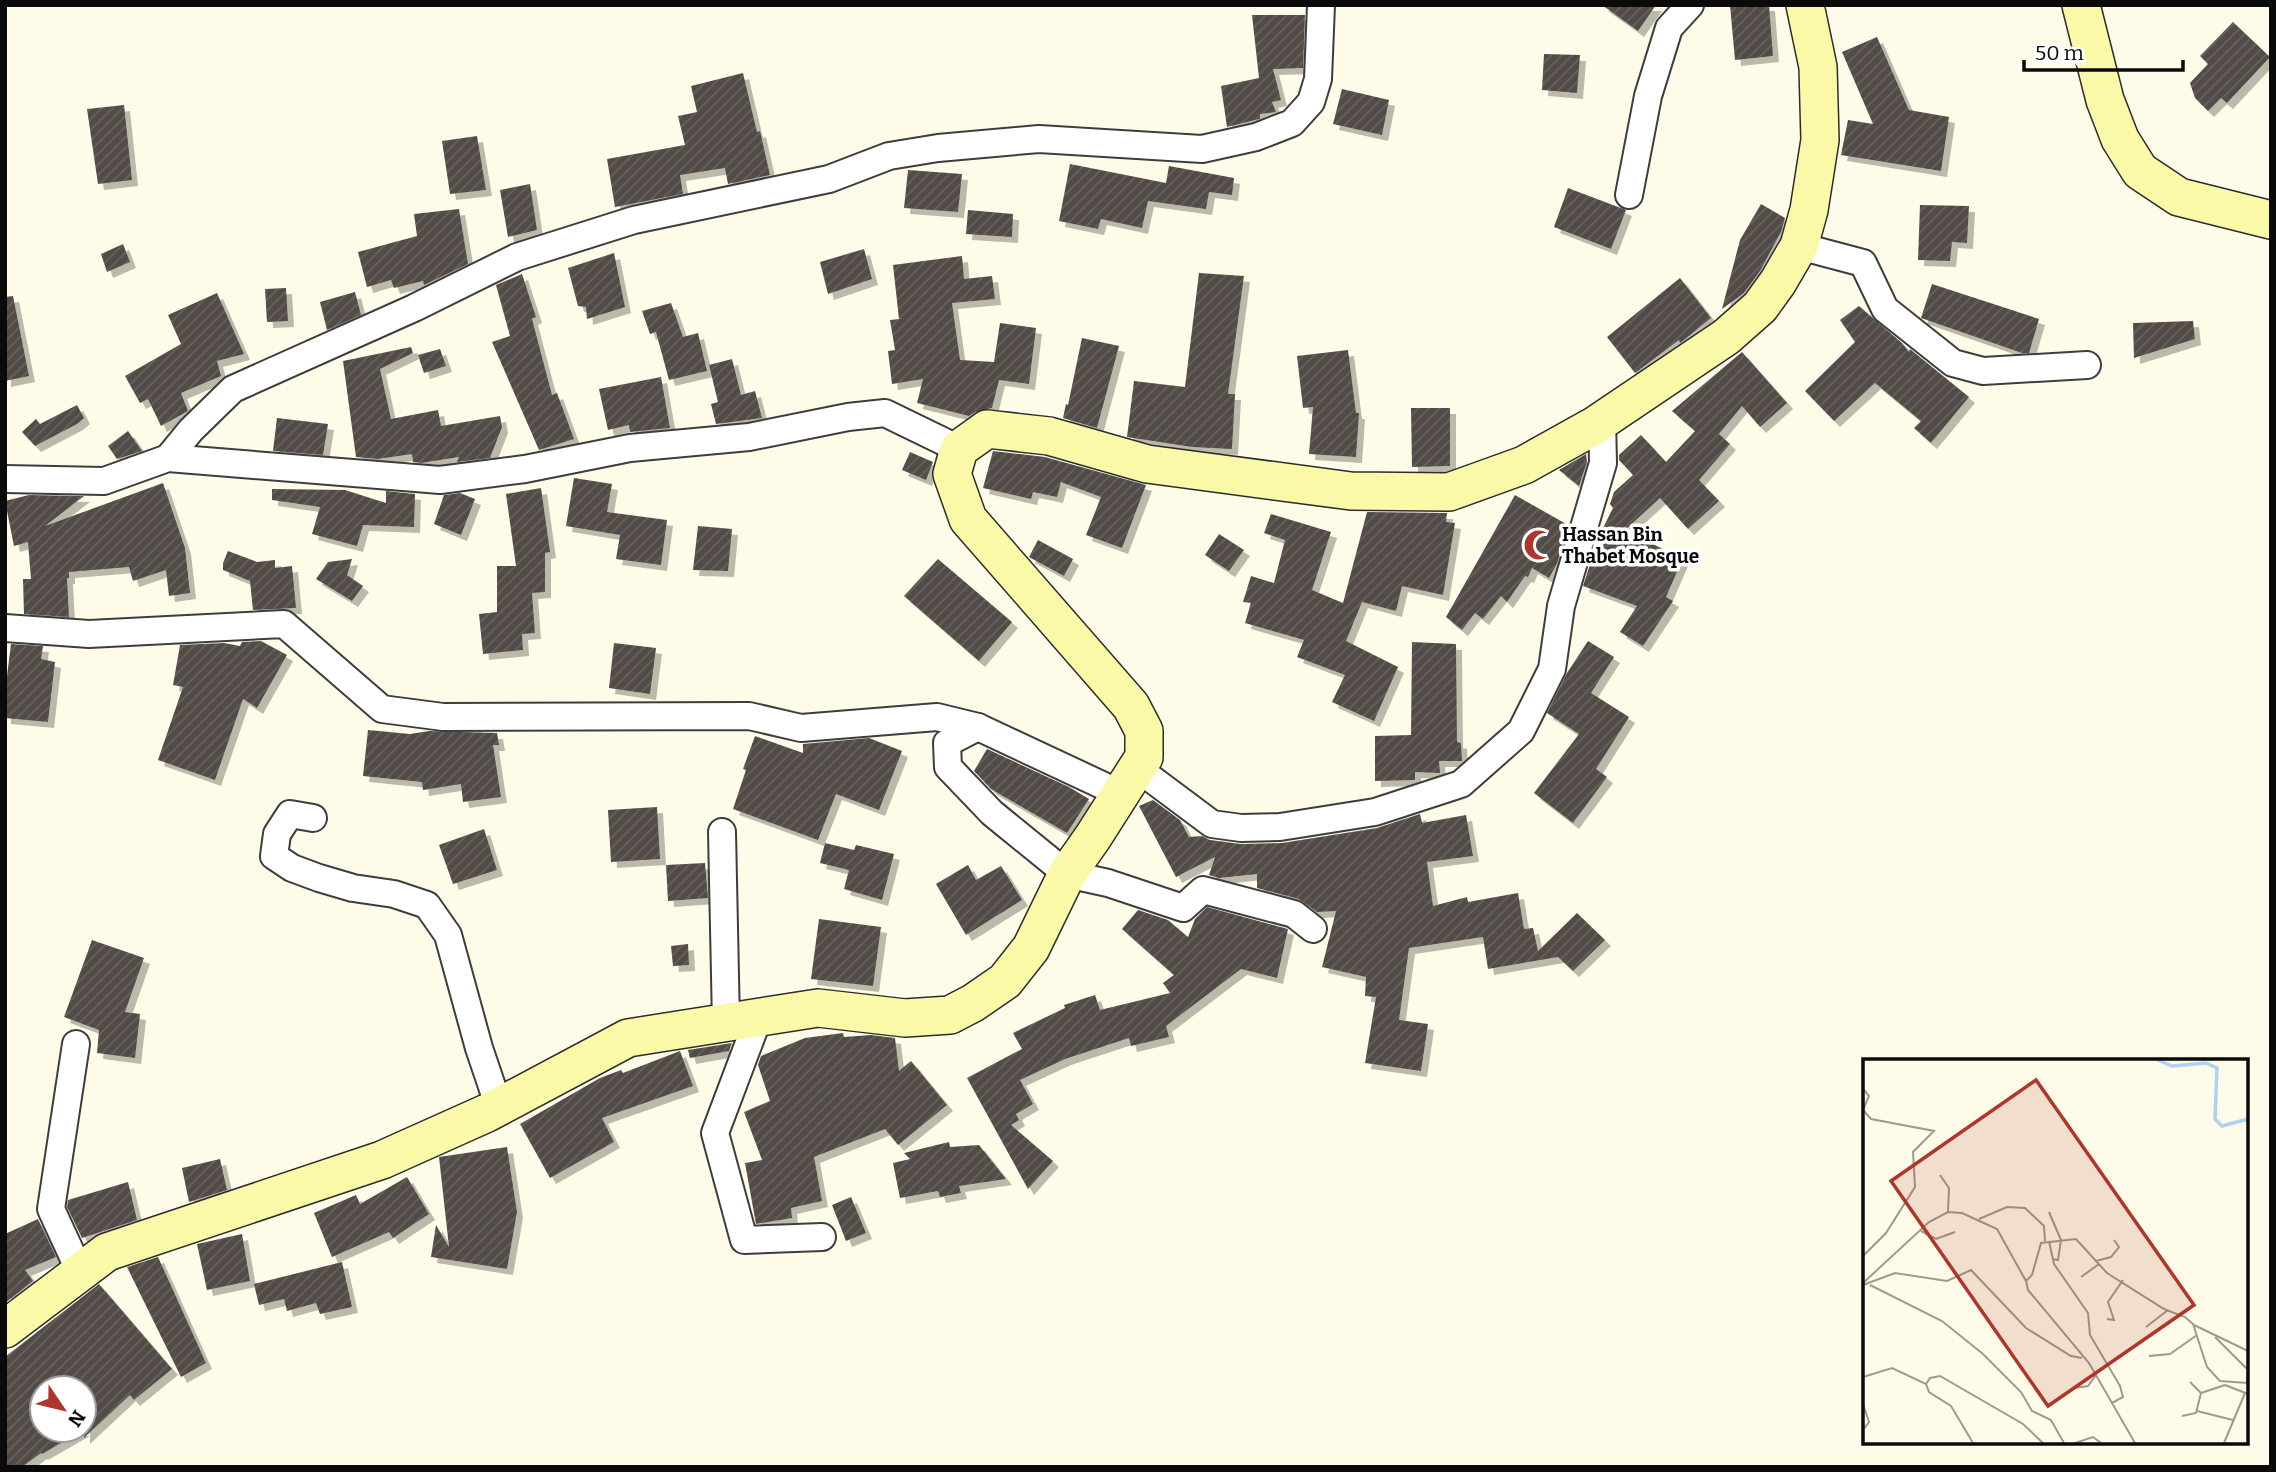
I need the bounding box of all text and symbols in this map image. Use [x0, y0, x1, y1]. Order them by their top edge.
scale bar [2024, 28, 2183, 72]
text: 50 m [2035, 40, 2084, 66]
place label: Hassan Bin Thabet Mosque [1562, 523, 1699, 568]
mosque icon: Hassan Bin Thabet Mosque [1522, 528, 1556, 562]
inset map [1863, 1059, 2248, 1444]
north arrow [28, 1374, 98, 1444]
text: N [63, 1406, 90, 1431]

